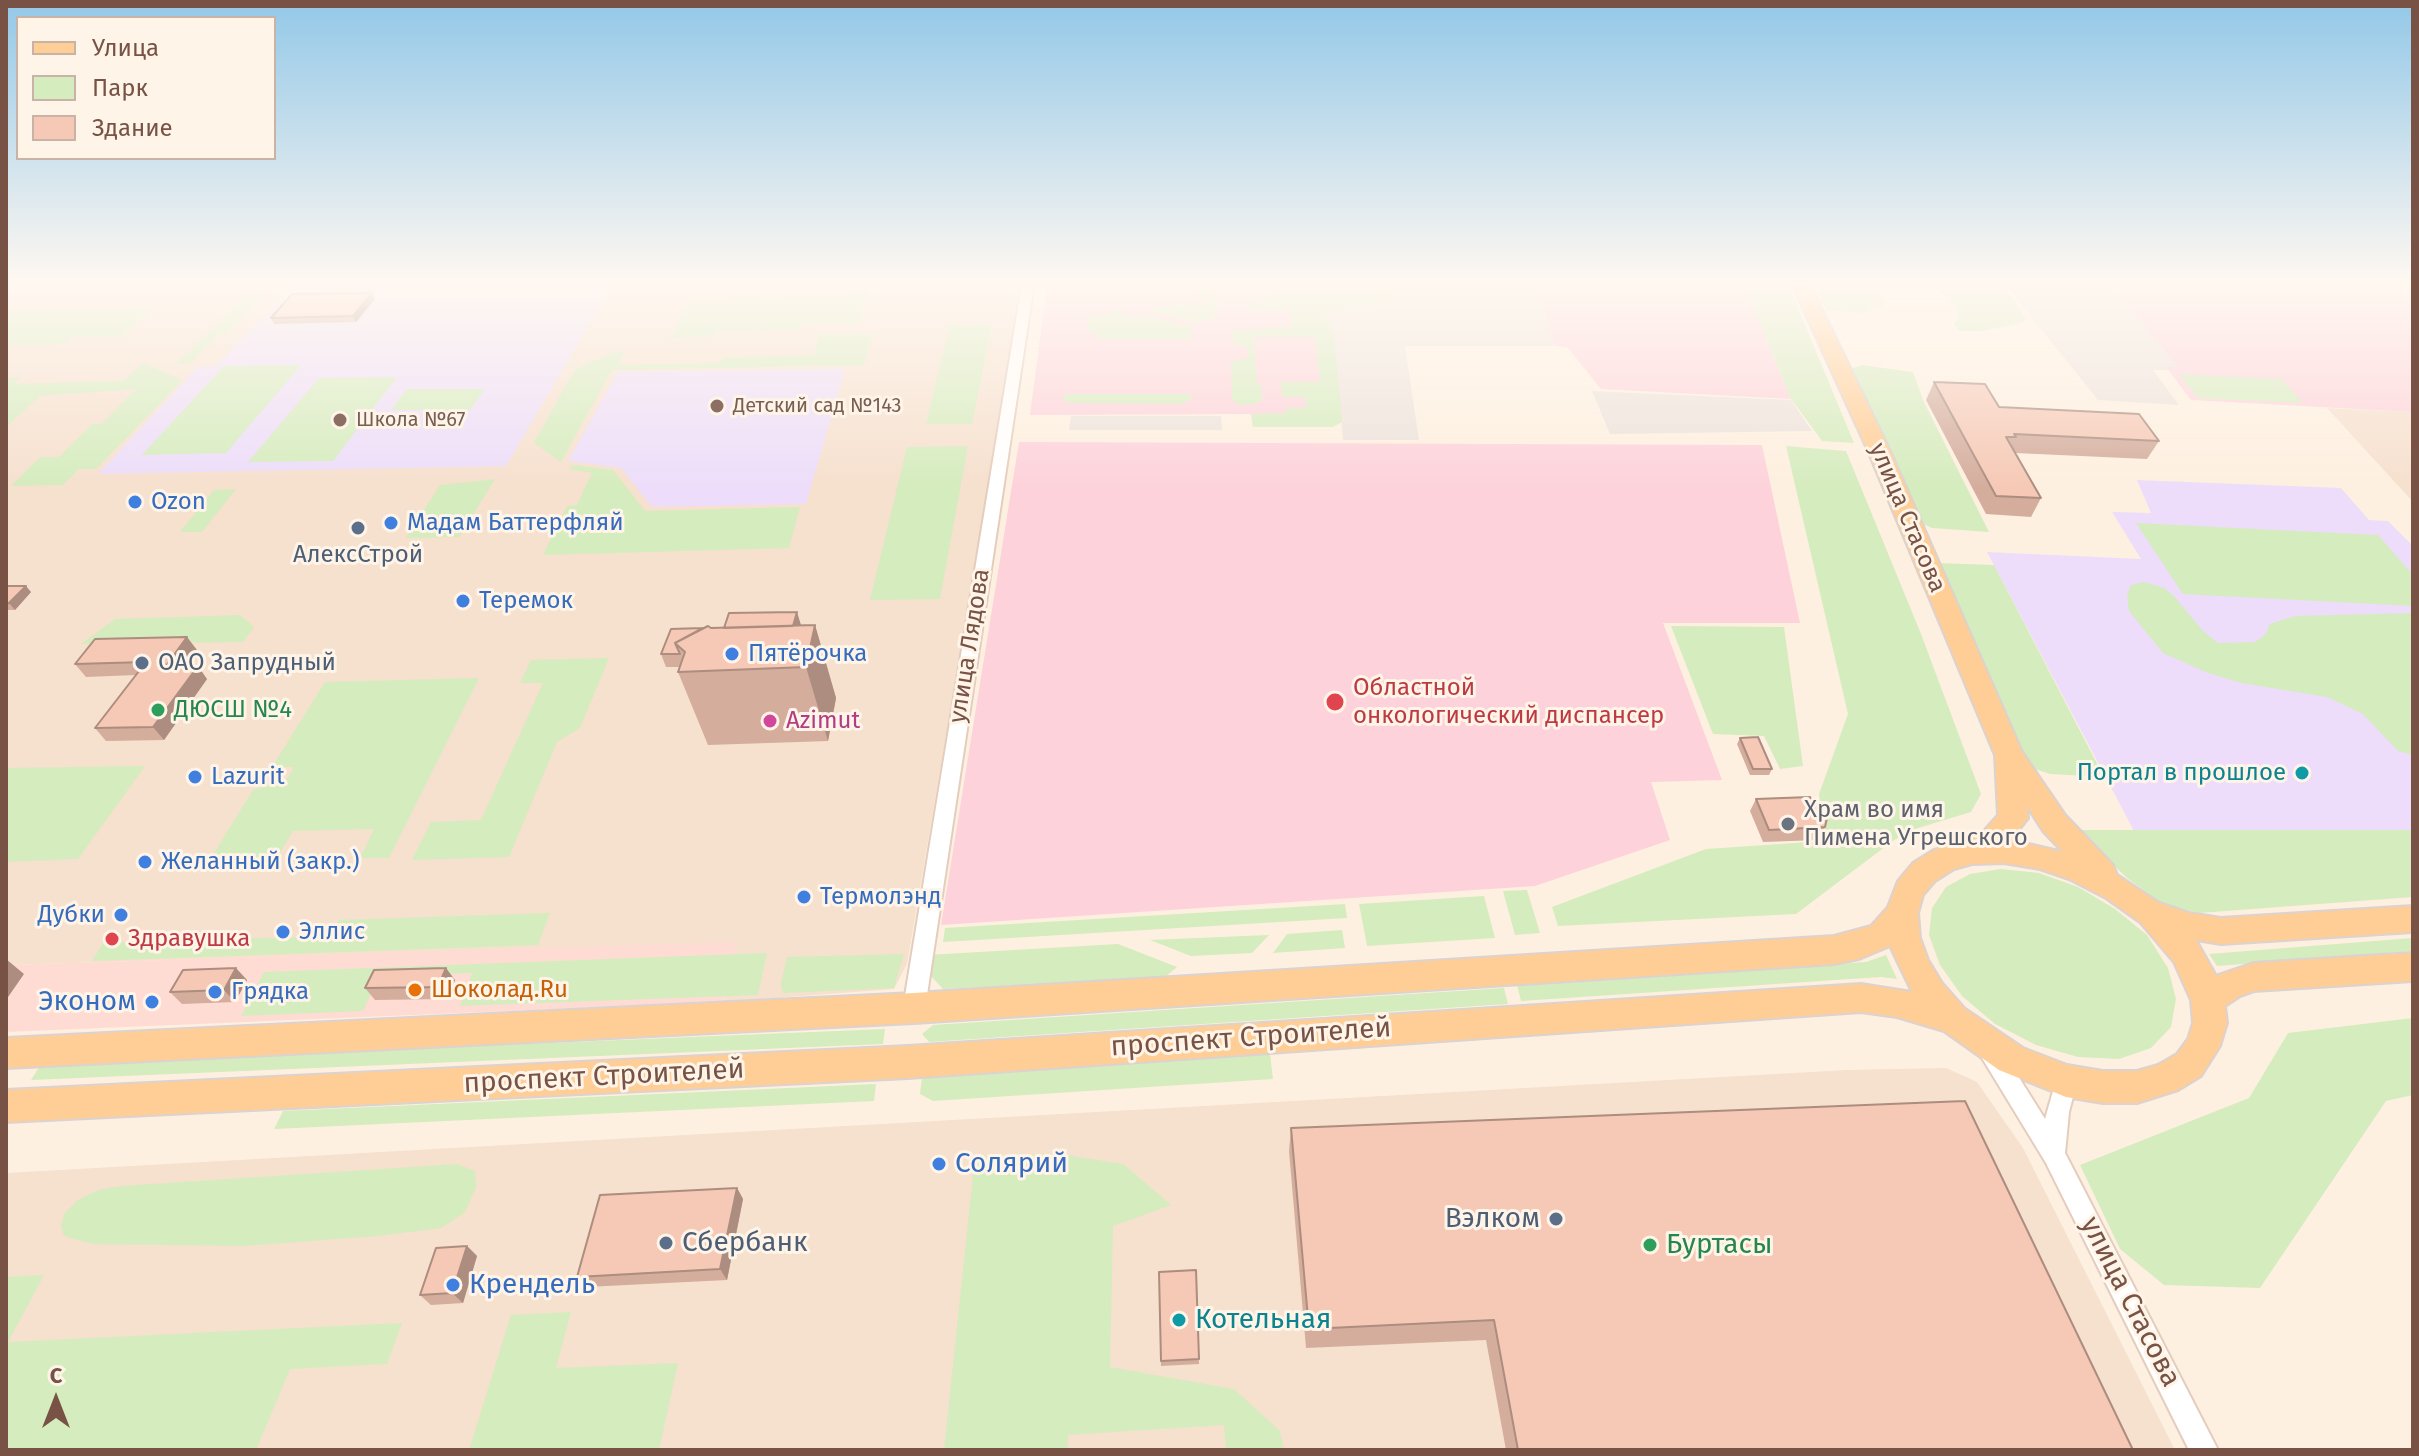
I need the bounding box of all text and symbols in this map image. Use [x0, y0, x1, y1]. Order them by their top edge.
legend [16, 16, 276, 160]
text: Улица [92, 34, 159, 62]
text: Парк [92, 74, 148, 102]
text: Здание [92, 114, 173, 142]
place label: Детский сад №143 [733, 394, 901, 418]
marker: Детский сад №143 [708, 397, 726, 415]
place label: Школа №67 [356, 408, 465, 432]
marker: Школа №67 [331, 411, 349, 429]
street label: улица Стасова [1863, 439, 1951, 597]
place label: Ozon [151, 488, 206, 516]
marker: Ozon [126, 493, 144, 511]
place label: Мадам Баттерфляй [407, 509, 624, 537]
marker: Мадам Баттерфляй [382, 514, 400, 532]
marker: АлексСтрой [349, 519, 367, 537]
place label: АлексСтрой [293, 541, 423, 569]
street label: улица Лядова [944, 567, 996, 725]
place label: Теремок [479, 587, 573, 615]
marker: Теремок [454, 592, 472, 610]
place label: Пятёрочка [748, 640, 867, 668]
marker: Пятёрочка [723, 645, 741, 663]
place label: ОАО Запрудный [158, 649, 336, 677]
marker: ОАО Запрудный [133, 654, 151, 672]
place label: Областной онкологический диспансер [1353, 674, 1664, 730]
marker: Областной онкологический диспансер [1324, 691, 1346, 713]
place label: ДЮСШ №4 [174, 696, 292, 724]
marker: ДЮСШ №4 [149, 701, 167, 719]
place label: Azimut [786, 707, 860, 735]
marker: Azimut [761, 712, 779, 730]
place label: Портал в прошлое [2077, 759, 2286, 787]
place label: Lazurit [211, 763, 285, 791]
marker: Портал в прошлое [2293, 764, 2311, 782]
marker: Lazurit [186, 768, 204, 786]
place label: Храм во имя Пимена Угрешского [1804, 796, 2028, 852]
marker: Храм во имя Пимена Угрешского [1779, 815, 1797, 833]
place label: Желанный (закр.) [161, 848, 360, 876]
marker: Желанный (закр.) [136, 853, 154, 871]
place label: Термолэнд [820, 883, 941, 911]
marker: Термолэнд [795, 888, 813, 906]
place label: Дубки [38, 901, 105, 929]
marker: Дубки [112, 906, 130, 924]
place label: Эллис [299, 918, 365, 946]
marker: Эллис [274, 923, 292, 941]
place label: Здравушка [128, 925, 250, 953]
marker: Здравушка [103, 930, 121, 948]
place label: Шоколад.Ru [431, 976, 568, 1004]
place label: Грядка [231, 978, 309, 1006]
marker: Шоколад.Ru [406, 981, 424, 999]
marker: Грядка [206, 983, 224, 1001]
place label: Эконом [39, 985, 136, 1019]
marker: Эконом [143, 993, 161, 1011]
street label: проспект Строителей [1110, 1011, 1392, 1065]
street label: проспект Строителей [463, 1053, 745, 1101]
place label: Солярий [955, 1147, 1068, 1181]
marker: Солярий [930, 1155, 948, 1173]
place label: Вэлком [1445, 1202, 1540, 1236]
marker: Вэлком [1547, 1210, 1565, 1228]
street label: улица Стасова [2073, 1211, 2187, 1393]
place label: Сбербанк [682, 1226, 808, 1260]
place label: Буртасы [1666, 1228, 1772, 1262]
marker: Сбербанк [657, 1234, 675, 1252]
marker: Буртасы [1641, 1236, 1659, 1254]
place label: Крендель [469, 1268, 595, 1302]
marker: Крендель [444, 1276, 462, 1294]
place label: Котельная [1195, 1303, 1331, 1337]
marker: Котельная [1170, 1311, 1188, 1329]
north arrow [16, 1360, 96, 1440]
text: С [50, 1362, 62, 1389]

